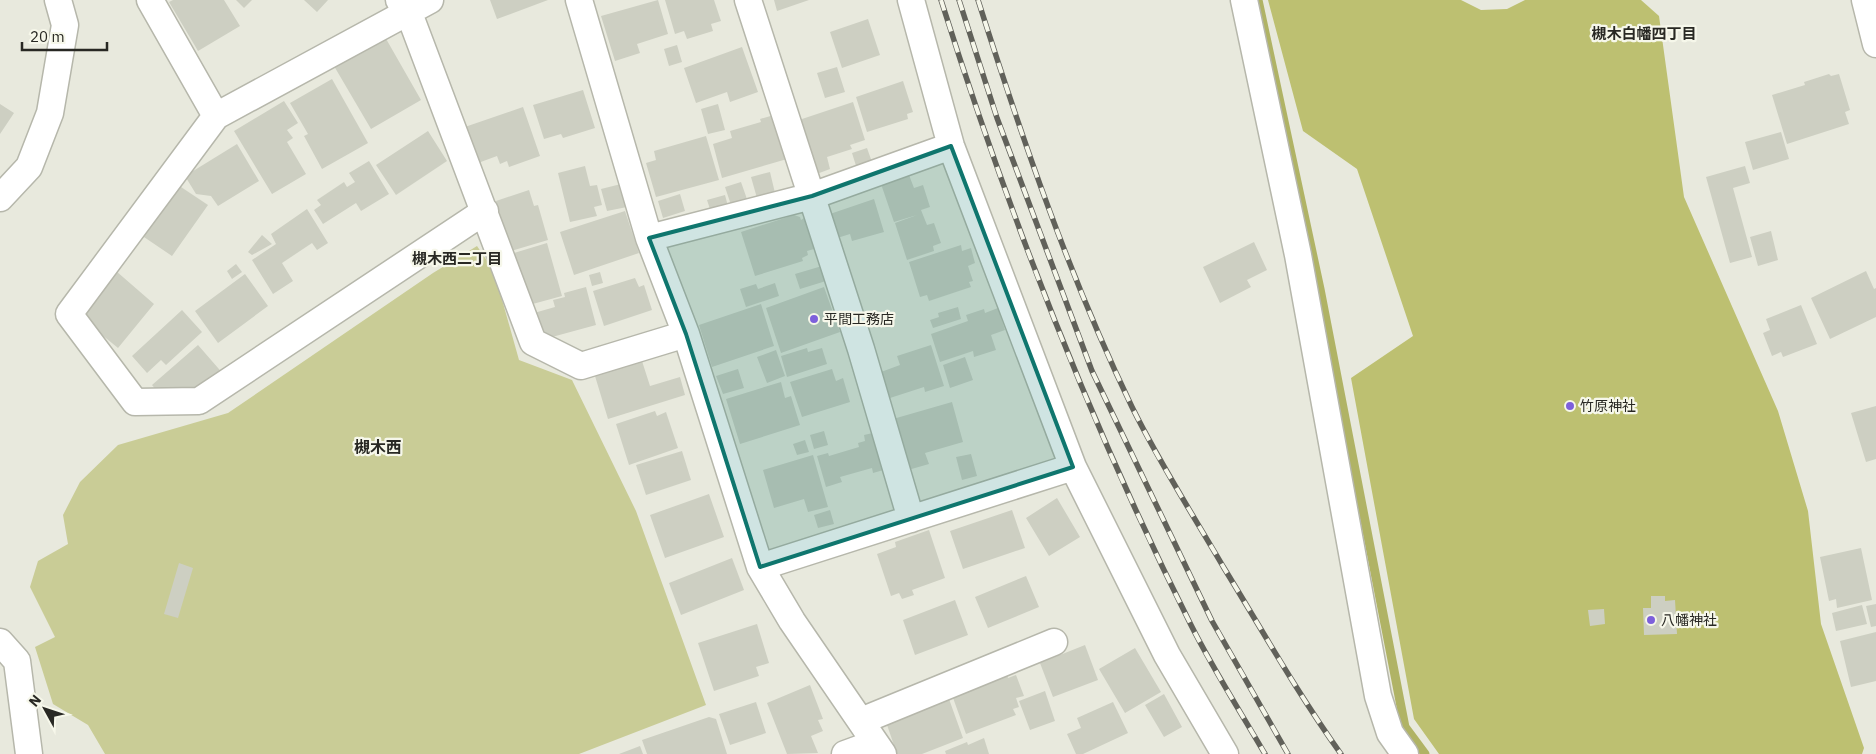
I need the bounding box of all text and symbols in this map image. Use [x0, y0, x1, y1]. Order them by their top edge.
scale bar [22, 20, 108, 52]
district label: 槻木白幡四丁目 [1591, 24, 1697, 43]
text: 20 m [30, 27, 65, 46]
district label: 槻木西二丁目 [412, 249, 502, 268]
place label: 平間工務店 [824, 310, 894, 328]
marker: 平間工務店 [808, 313, 820, 325]
place label: 竹原神社 [1580, 397, 1636, 415]
marker: 竹原神社 [1564, 400, 1576, 412]
district label: 槻木西 [354, 437, 402, 457]
place label: 八幡神社 [1661, 611, 1717, 629]
marker: 八幡神社 [1645, 614, 1657, 626]
north arrow [20, 684, 70, 734]
text: N [25, 691, 45, 710]

